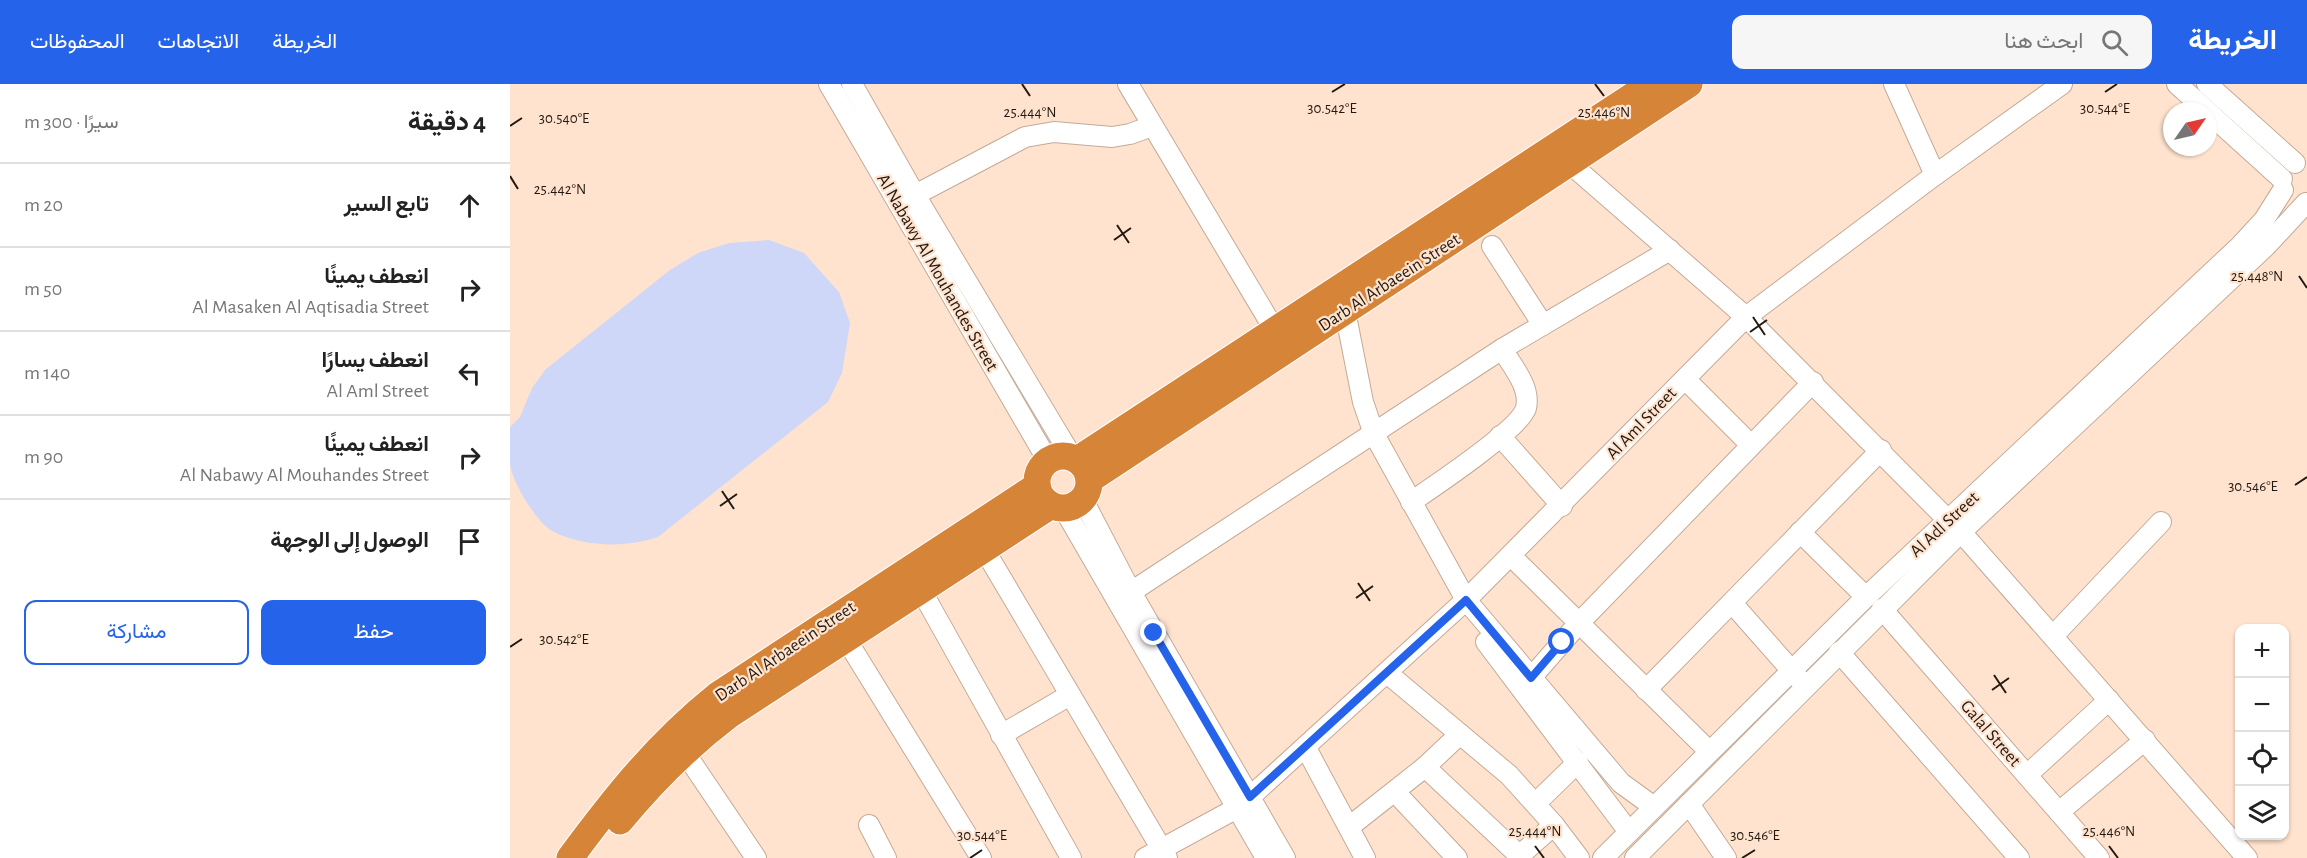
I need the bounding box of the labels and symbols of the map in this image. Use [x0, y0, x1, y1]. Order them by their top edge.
text: 30.542°E [1307, 101, 1357, 116]
text: 30.544°E [2080, 101, 2130, 116]
north arrow [2163, 102, 2217, 156]
text: 25.444°N [1004, 105, 1056, 120]
text: 25.446°N [1578, 105, 1630, 120]
text: 30.540°E [539, 111, 589, 126]
street label: Al Nabawy Al Mouhandes Street [873, 171, 1001, 374]
text: 25.442°N [534, 182, 586, 197]
street label: Darb Al Arbaeein Street [1316, 230, 1464, 335]
text: 25.448°N [2231, 269, 2283, 284]
street label: Al Aml Street [1603, 384, 1680, 463]
text: 30.546°E [2228, 479, 2278, 494]
street label: Al Adl Street [1907, 488, 1983, 561]
street label: Darb Al Arbaeein Street [712, 598, 859, 705]
route end [1140, 619, 1166, 645]
route start [1548, 628, 1574, 654]
text: 30.542°E [539, 632, 589, 647]
street label: Galal Street [1957, 697, 2024, 770]
text: 25.444°N [1509, 824, 1561, 839]
text: 25.446°N [2083, 824, 2135, 839]
text: 30.544°E [957, 828, 1007, 843]
text: 30.546°E [1730, 828, 1780, 843]

